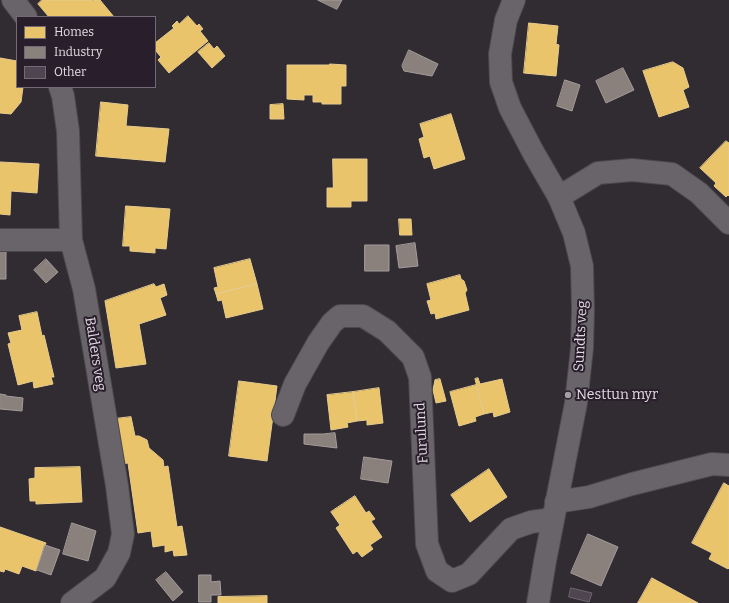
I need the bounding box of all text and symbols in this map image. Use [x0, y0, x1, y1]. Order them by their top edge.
legend [16, 16, 156, 88]
text: Homes [54, 25, 94, 39]
text: Industry [54, 45, 102, 59]
text: Other [54, 65, 86, 79]
street label: Sundts veg [571, 300, 591, 372]
street label: Balders veg [81, 316, 109, 392]
place label: Nesttun myr [576, 387, 658, 403]
marker: Nesttun myr [563, 390, 573, 400]
street label: Furulund [412, 402, 432, 464]

